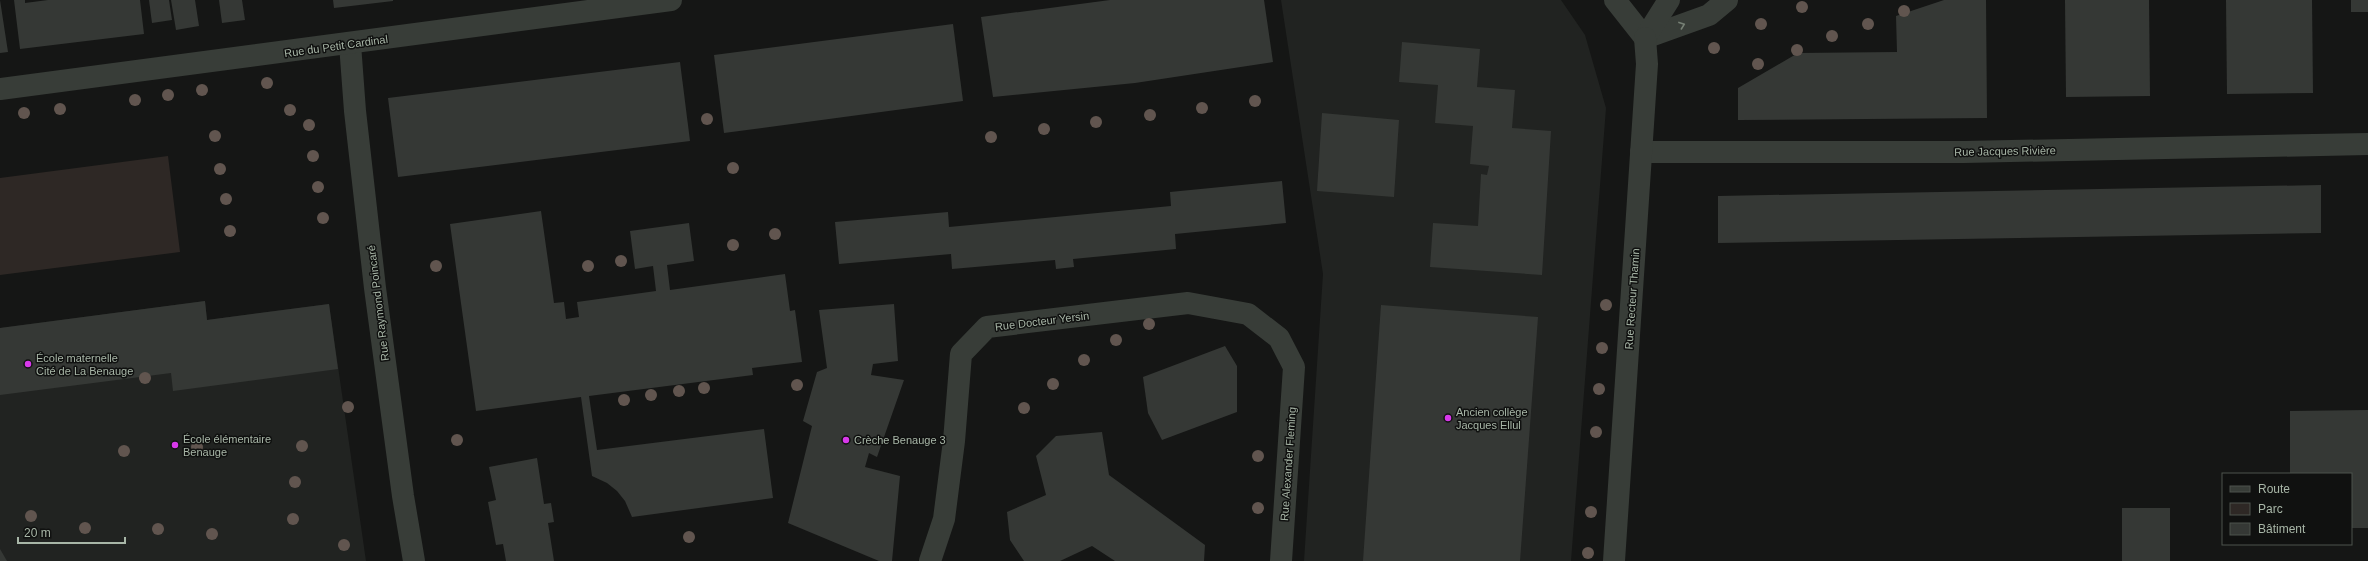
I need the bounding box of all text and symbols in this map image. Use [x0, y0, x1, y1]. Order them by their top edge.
one-way arrow [1679, 21, 1686, 29]
street label: Rue du Petit Cardinal [283, 33, 389, 59]
street label: Rue Jacques Rivière [1954, 144, 2056, 158]
street label: Rue Raymond Poincaré [365, 244, 391, 362]
street label: Rue Recteur Thamin [1622, 248, 1642, 350]
street label: Rue Docteur Yersin [994, 309, 1090, 333]
place label: École maternelle Cité de La Benauge [36, 352, 133, 377]
marker: École maternelle Cité de La Benauge [23, 359, 33, 369]
place label: Ancien collège Jacques Ellul [1456, 406, 1528, 431]
street label: Rue Alexander Fleming [1278, 407, 1298, 521]
marker: Ancien collège Jacques Ellul [1443, 413, 1453, 423]
place label: École élémentaire Benauge [183, 433, 271, 458]
place label: Crèche Benauge 3 [854, 434, 946, 446]
marker: Crèche Benauge 3 [841, 435, 851, 445]
marker: École élémentaire Benauge [170, 440, 180, 450]
legend [2222, 473, 2352, 545]
text: Route [2258, 482, 2290, 496]
text: Parc [2258, 502, 2283, 516]
scale bar [18, 519, 125, 545]
text: Bâtiment [2258, 522, 2306, 536]
text: 20 m [24, 526, 51, 540]

